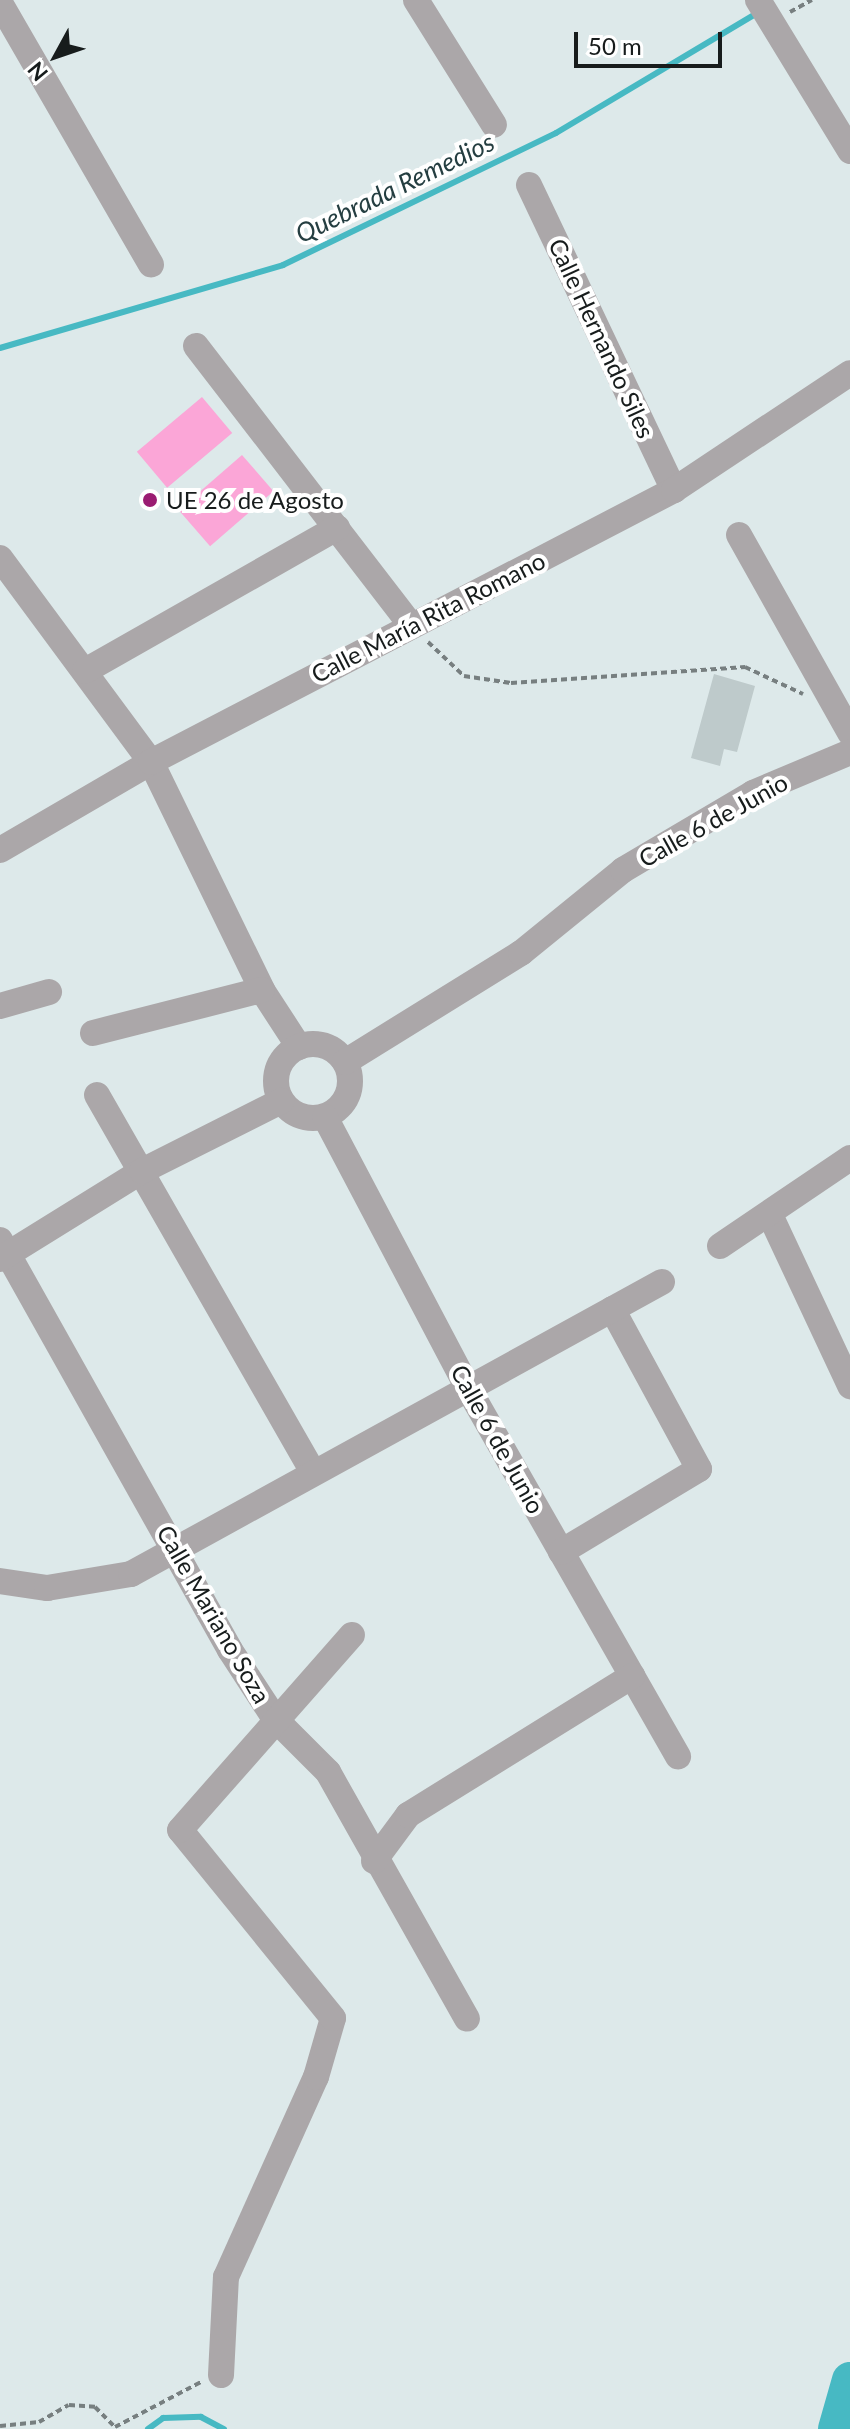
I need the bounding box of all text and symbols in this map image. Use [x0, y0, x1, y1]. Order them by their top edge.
north arrow [16, 16, 96, 96]
scale bar [578, 16, 726, 66]
text: 50 m [588, 31, 642, 60]
text: N [21, 57, 53, 87]
water label: Quebrada Remedios [291, 126, 499, 250]
street label: Calle Hernando Siles [543, 234, 661, 442]
place label: UE 26 de Agosto [166, 486, 345, 514]
marker: UE 26 de Agosto [141, 491, 159, 509]
street label: Calle María Rita Romano [306, 546, 550, 688]
street label: Calle 6 de Junio [633, 767, 793, 873]
street label: Calle 6 de Junio [445, 1359, 551, 1519]
street label: Calle Mariano Soza [151, 1520, 277, 1708]

